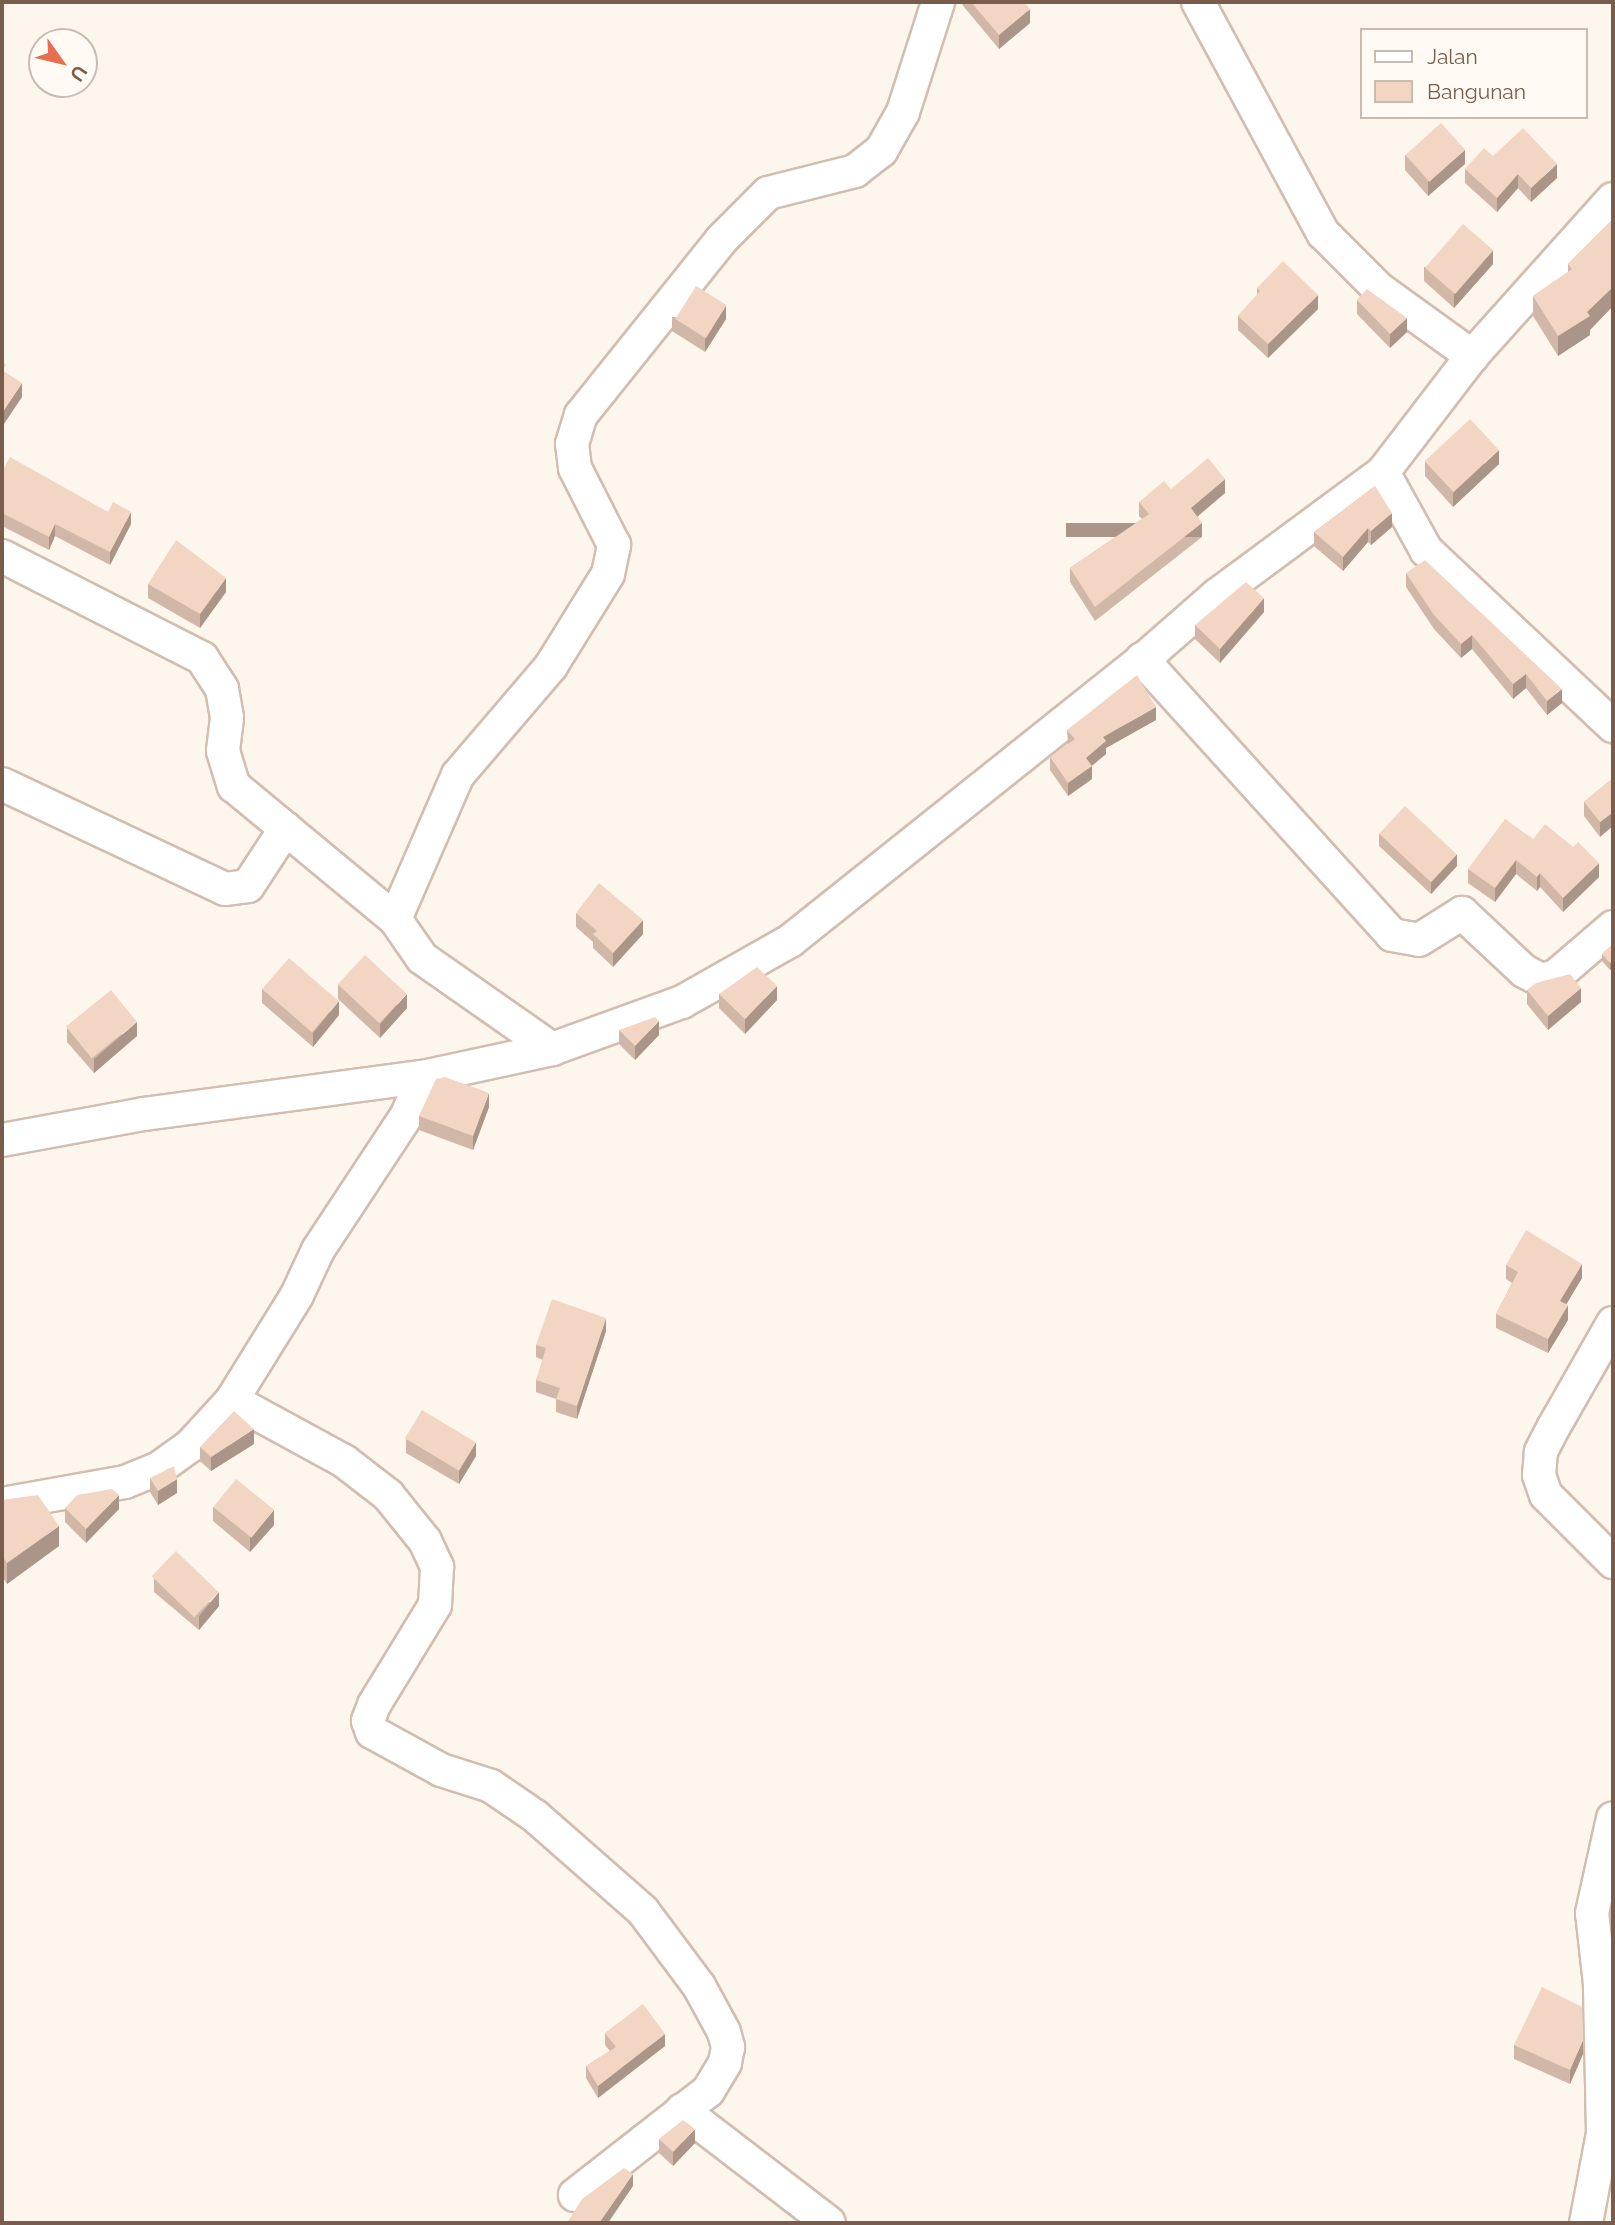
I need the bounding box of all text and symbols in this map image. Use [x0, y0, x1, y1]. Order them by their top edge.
north arrow [28, 28, 98, 98]
legend [1360, 28, 1587, 119]
text: Jalan [1427, 44, 1478, 69]
text: U [66, 62, 92, 86]
text: Bangunan [1427, 79, 1526, 104]

